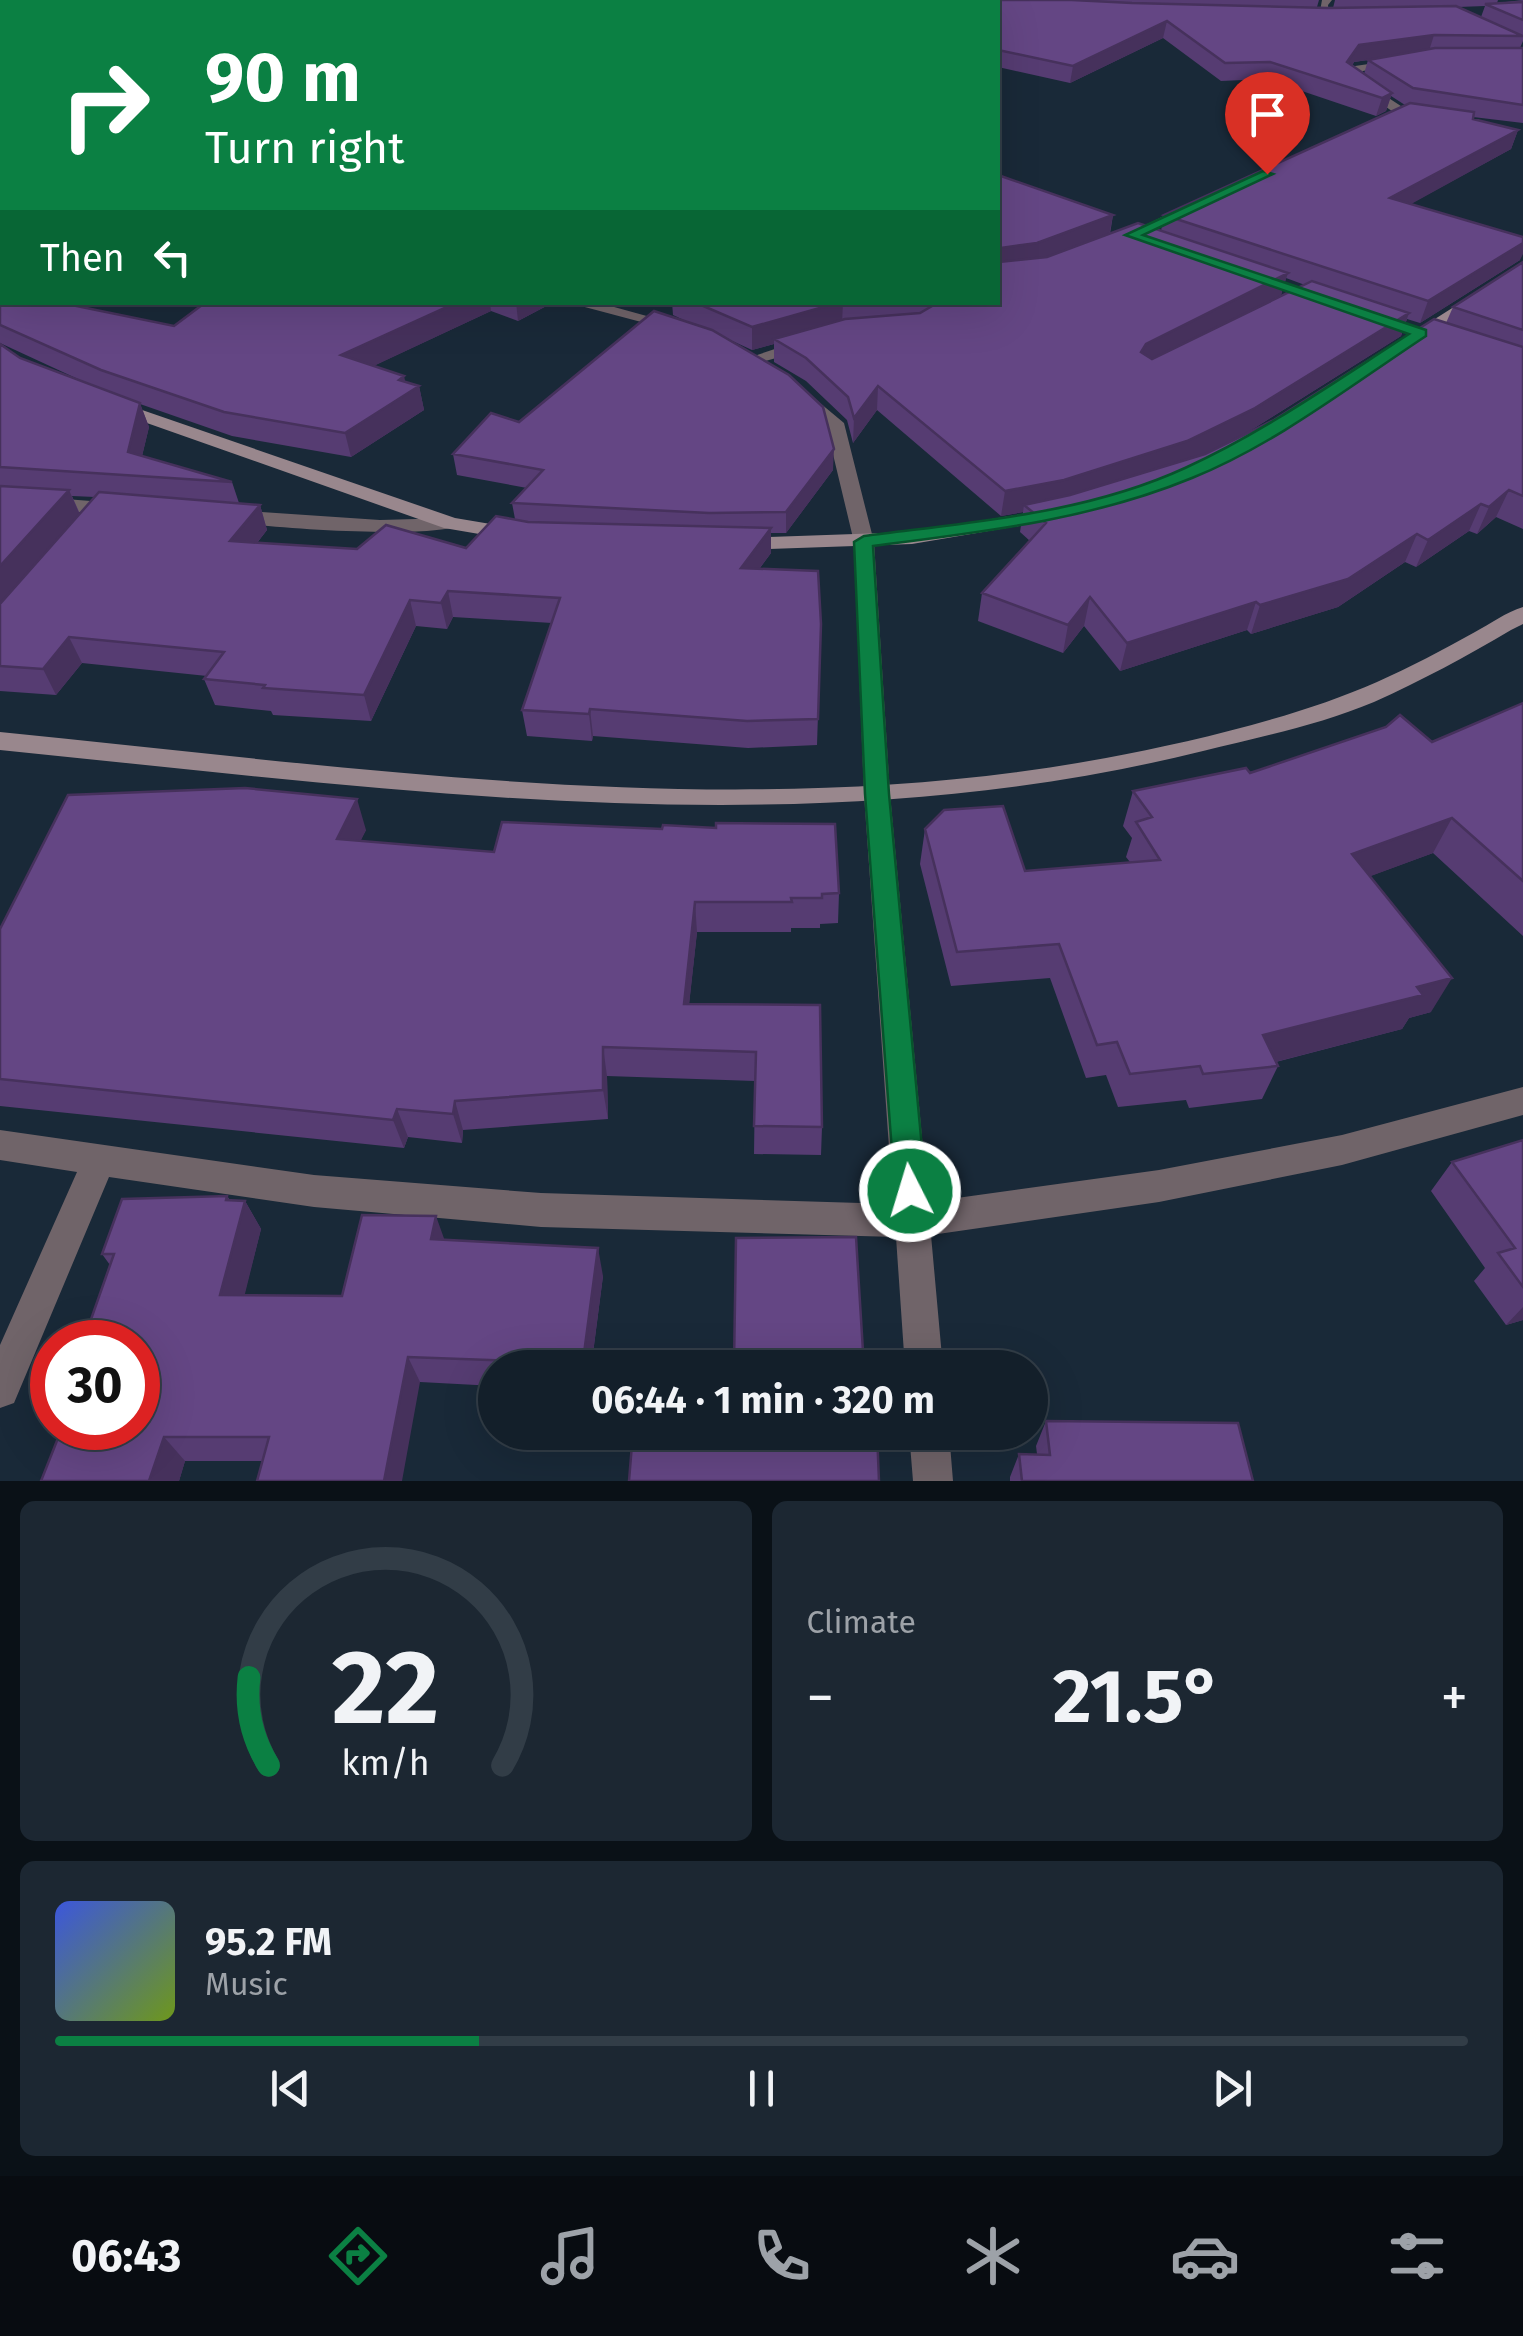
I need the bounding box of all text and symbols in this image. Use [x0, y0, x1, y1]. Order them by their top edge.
text: 90 m [205, 36, 361, 120]
icon: right [40, 40, 170, 170]
pin [1225, 72, 1310, 175]
icon: arrive [1240, 87, 1295, 142]
text: Turn right [205, 121, 404, 175]
icon: left [145, 230, 200, 285]
text: Then [40, 235, 125, 281]
position arrow [858, 1139, 962, 1243]
speed limit sign: 30 [30, 1320, 160, 1450]
text: 06:44 · 1 min · 320 m [591, 1377, 935, 1423]
text: Climate [807, 1603, 916, 1641]
text: 22 [332, 1626, 440, 1751]
text: 21.5° [1053, 1652, 1222, 1742]
text: − [807, 1665, 834, 1731]
text: + [1441, 1665, 1468, 1731]
text: km/h [342, 1742, 430, 1784]
text: 95.2 FM [205, 1919, 332, 1965]
text: Music [205, 1965, 288, 2003]
icon: previous [263, 2061, 318, 2116]
icon: pause [734, 2061, 789, 2116]
icon: next [1205, 2061, 1260, 2116]
icon: directions [323, 2221, 393, 2291]
icon: music [535, 2221, 605, 2291]
icon: phone [747, 2221, 817, 2291]
icon: climate [958, 2221, 1028, 2291]
icon: car [1170, 2221, 1240, 2291]
icon: filters [1382, 2221, 1452, 2291]
text: 06:43 [71, 2229, 181, 2283]

